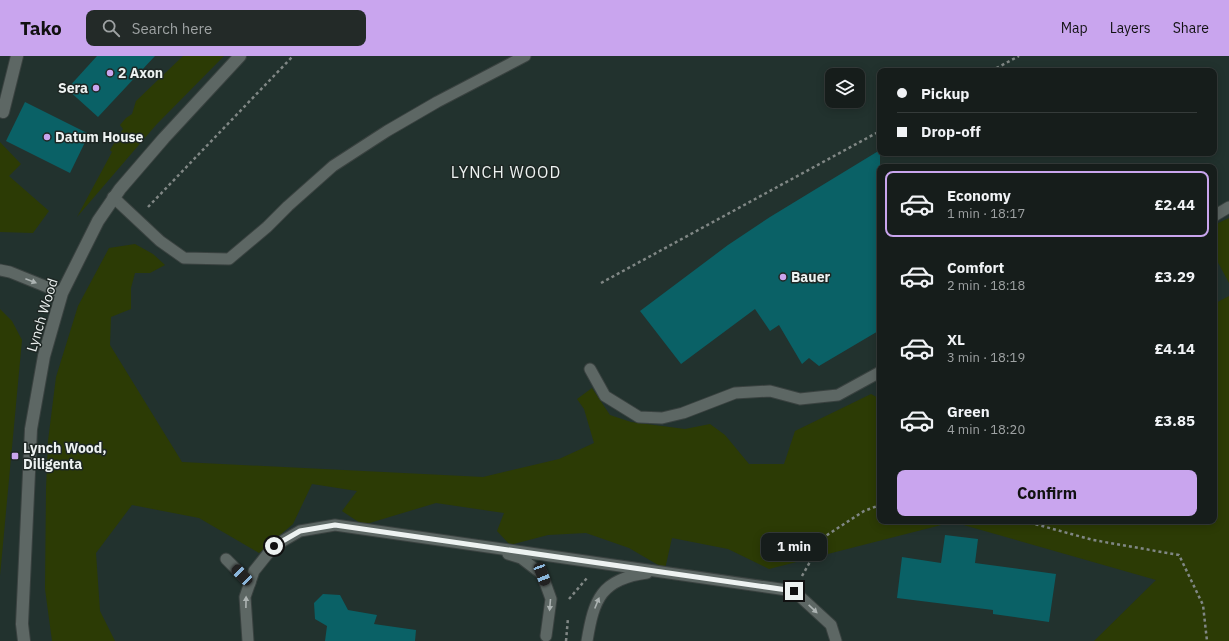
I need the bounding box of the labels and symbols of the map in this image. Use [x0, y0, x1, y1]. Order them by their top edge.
place label: 2 Axon [118, 64, 163, 82]
marker: 2 Axon [105, 68, 115, 78]
place label: Sera [58, 79, 88, 97]
marker: Sera [91, 83, 101, 93]
place label: Datum House [55, 128, 144, 146]
marker: Datum House [42, 132, 52, 142]
district label: LYNCH WOOD [451, 162, 561, 182]
place label: Bauer [791, 268, 831, 286]
marker: Bauer [778, 272, 788, 282]
street label: Lynch Wood [22, 276, 62, 354]
one-way arrow [26, 278, 38, 284]
place label: Lynch Wood, Diligenta [23, 439, 107, 473]
marker: Lynch Wood, Diligenta [10, 451, 20, 461]
callout: 1 min [761, 533, 827, 561]
route start [265, 537, 283, 555]
car [532, 561, 552, 587]
car [229, 562, 255, 588]
route end [785, 582, 803, 600]
one-way arrow [243, 595, 249, 608]
one-way arrow [594, 597, 600, 609]
one-way arrow [547, 599, 554, 611]
one-way arrow [808, 604, 819, 613]

